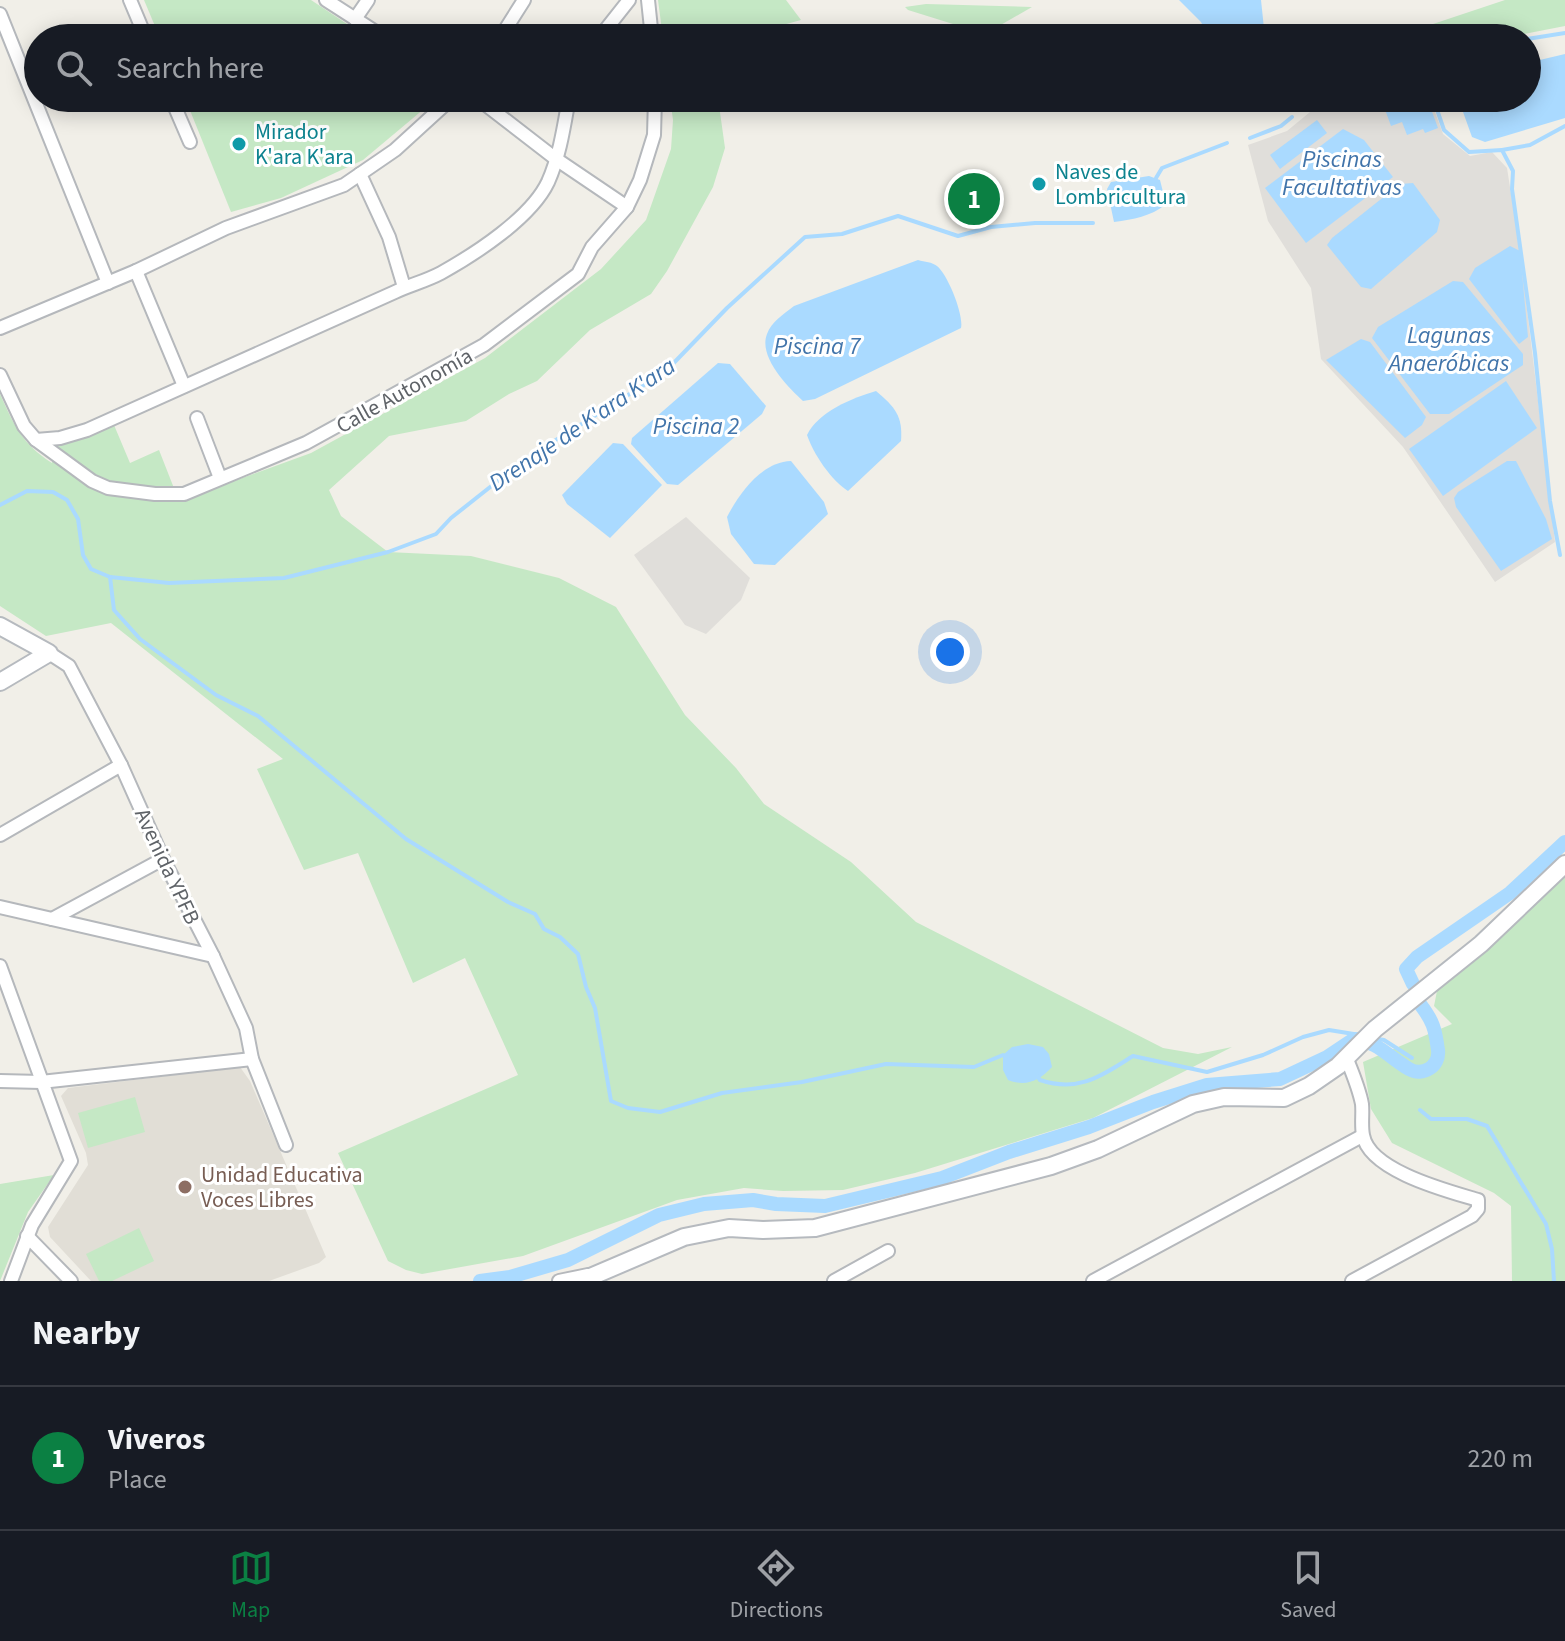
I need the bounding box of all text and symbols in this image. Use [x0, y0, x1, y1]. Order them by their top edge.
search box [24, 24, 1541, 112]
icon: search [52, 46, 96, 90]
text: Search here [116, 47, 264, 90]
place label: Mirador K'ara K'ara [255, 116, 354, 173]
marker: Mirador K'ara K'ara [230, 135, 248, 153]
water label: Piscinas Facultativas [1282, 142, 1402, 205]
place label: Naves de Lombricultura [1055, 156, 1186, 213]
pin: 1 [948, 169, 1000, 229]
marker: Naves de Lombricultura [1030, 175, 1048, 193]
water label: Lagunas Anaeróbicas [1387, 318, 1510, 381]
water label: Piscina 7 [774, 329, 862, 364]
street label: Calle Autonomía [330, 340, 479, 442]
water label: Drenaje de K'ara K'ara [482, 349, 683, 500]
water label: Piscina 2 [653, 409, 739, 444]
your location [930, 632, 970, 672]
street label: Avenida YPFB [126, 803, 208, 930]
place label: Unidad Educativa Voces Libres [201, 1159, 362, 1216]
marker: Unidad Educativa Voces Libres [176, 1178, 194, 1196]
text: Nearby [32, 1309, 140, 1358]
text: Viveros [108, 1418, 205, 1461]
text: 1 [51, 1440, 65, 1477]
text: 220 m [1467, 1440, 1533, 1477]
text: Place [108, 1461, 167, 1498]
tab: Map [229, 1546, 273, 1626]
tab: Directions [730, 1546, 823, 1626]
tab: Saved [1280, 1546, 1336, 1626]

